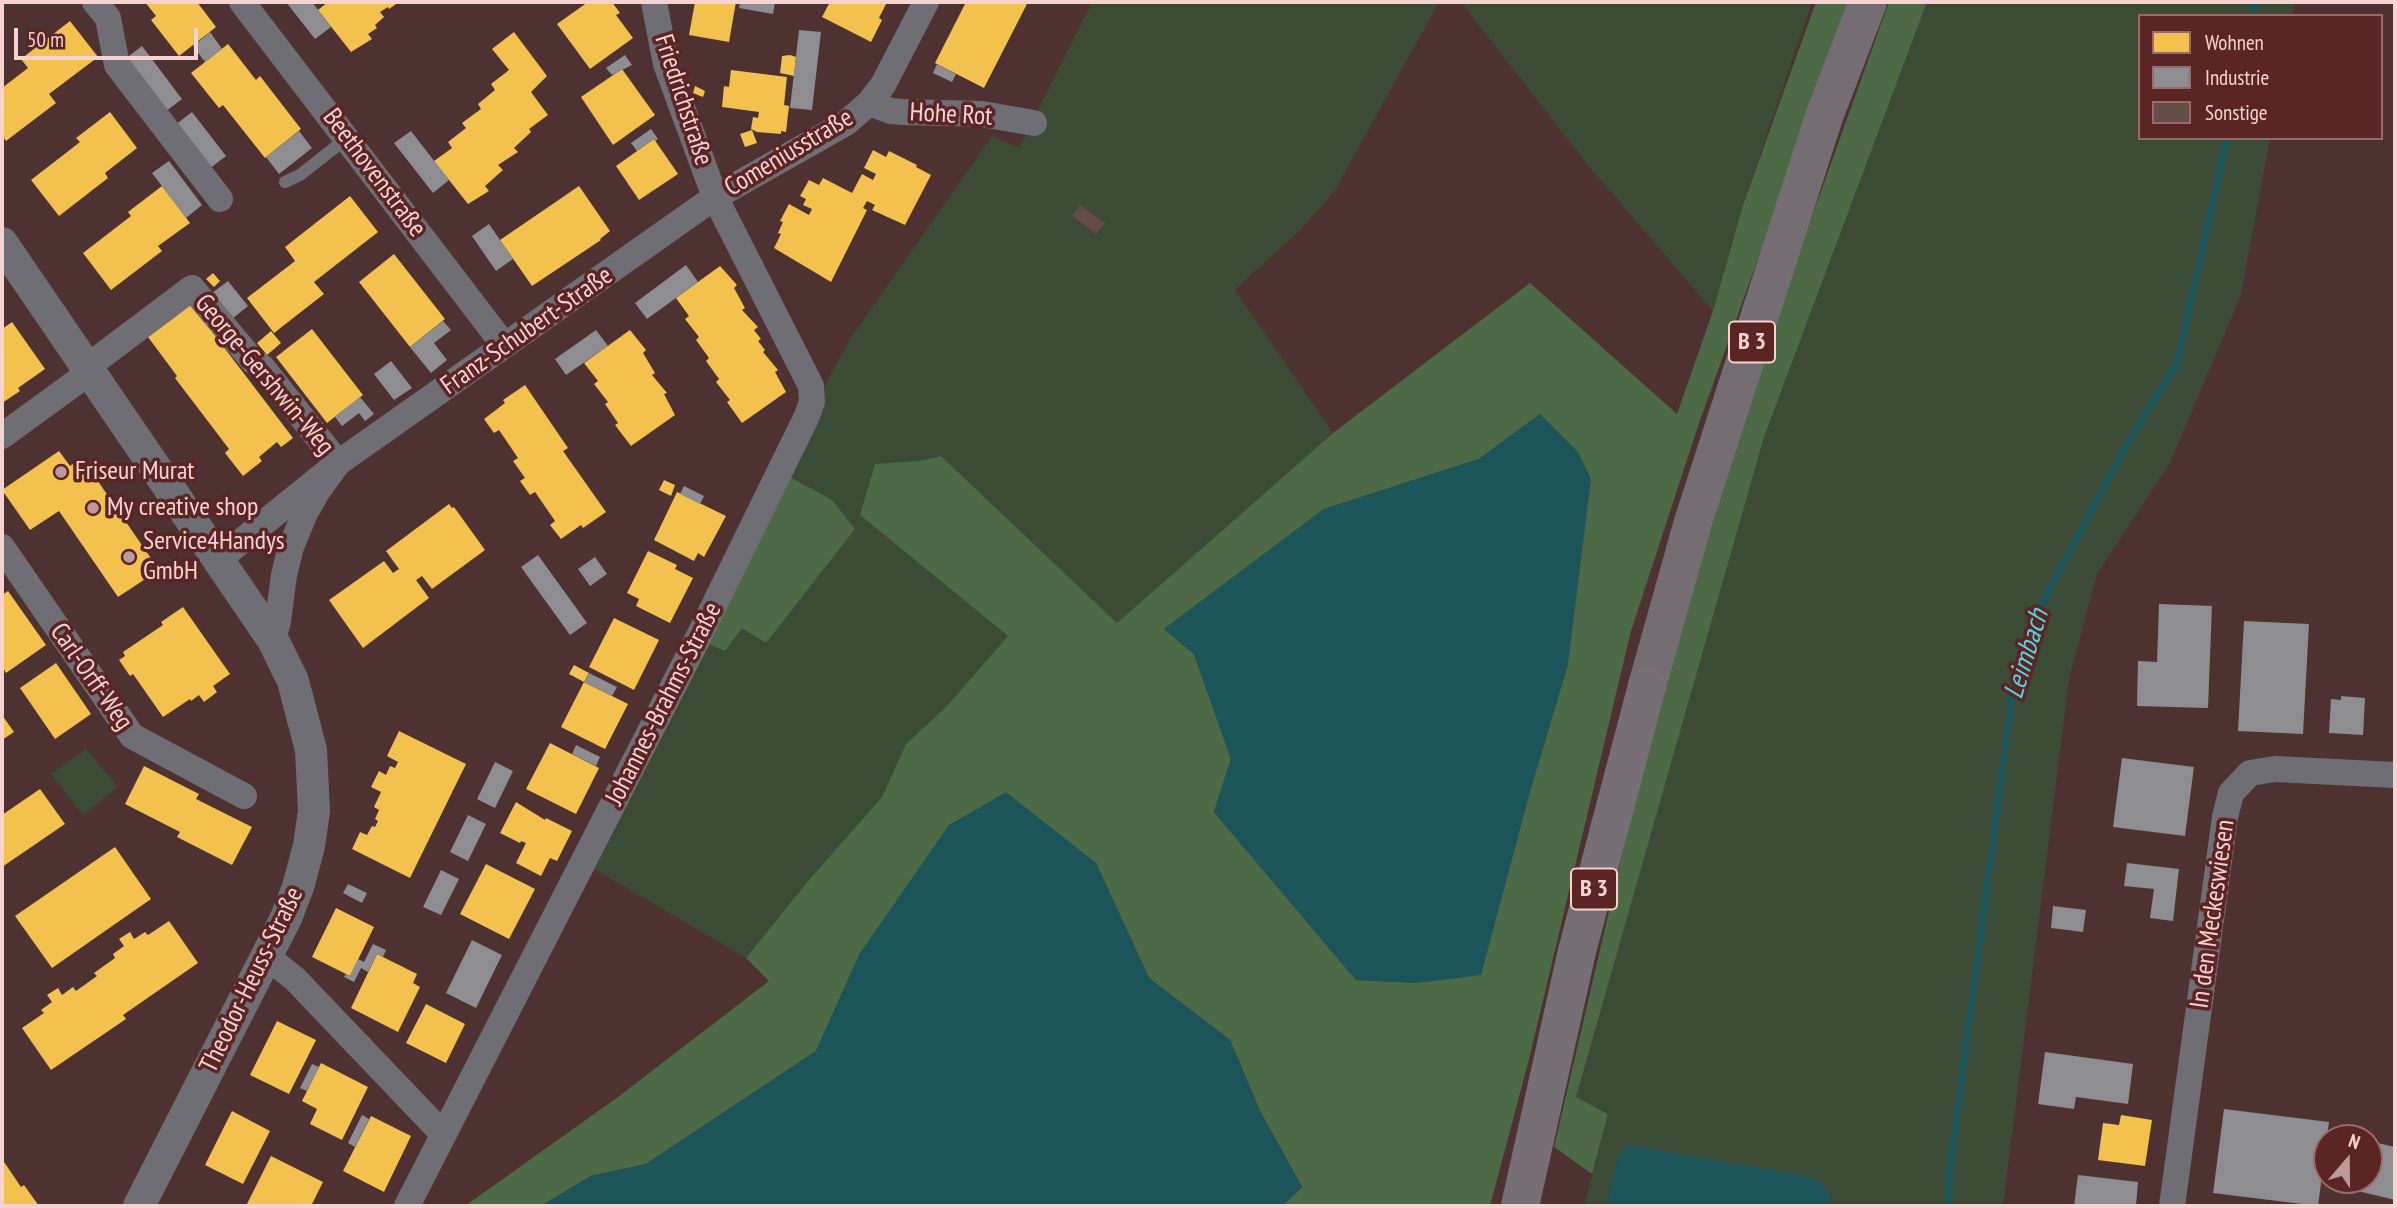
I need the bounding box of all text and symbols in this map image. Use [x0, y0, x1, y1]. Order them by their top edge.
scale bar [18, 14, 201, 58]
legend [2138, 14, 2383, 140]
text: 50 m [27, 26, 64, 53]
text: Wohnen [2205, 29, 2264, 56]
street label: Friedrichstraße [647, 31, 719, 169]
text: Industrie [2205, 64, 2269, 91]
street label: Hohe Rot [909, 97, 993, 133]
text: Sonstige [2205, 99, 2267, 126]
street label: Beethovenstraße [316, 103, 432, 243]
street label: Comeniusstraße [719, 103, 859, 203]
street label: Franz-Schubert-Straße [435, 260, 619, 402]
street label: George-Gershwin-Weg [188, 288, 340, 462]
road number: B 3 [1729, 321, 1775, 362]
place label: Friseur Murat [75, 456, 194, 488]
marker: Friseur Murat [53, 464, 69, 480]
place label: My creative shop [107, 492, 258, 524]
marker: My creative shop [85, 500, 101, 516]
place label: Service4Handys GmbH [143, 526, 285, 588]
marker: Service4Handys GmbH [121, 549, 137, 565]
street label: Johannes-Brahms-Straße [599, 598, 729, 810]
water label: Leimbach [1998, 605, 2056, 703]
street label: Carl-Orff-Weg [43, 618, 139, 736]
street label: In den Meckeswiesen [2184, 818, 2242, 1010]
road number: B 3 [1571, 868, 1617, 909]
street label: Theodor-Heuss-Straße [194, 882, 310, 1078]
north arrow [2313, 1124, 2383, 1194]
text: N [2346, 1128, 2363, 1154]

